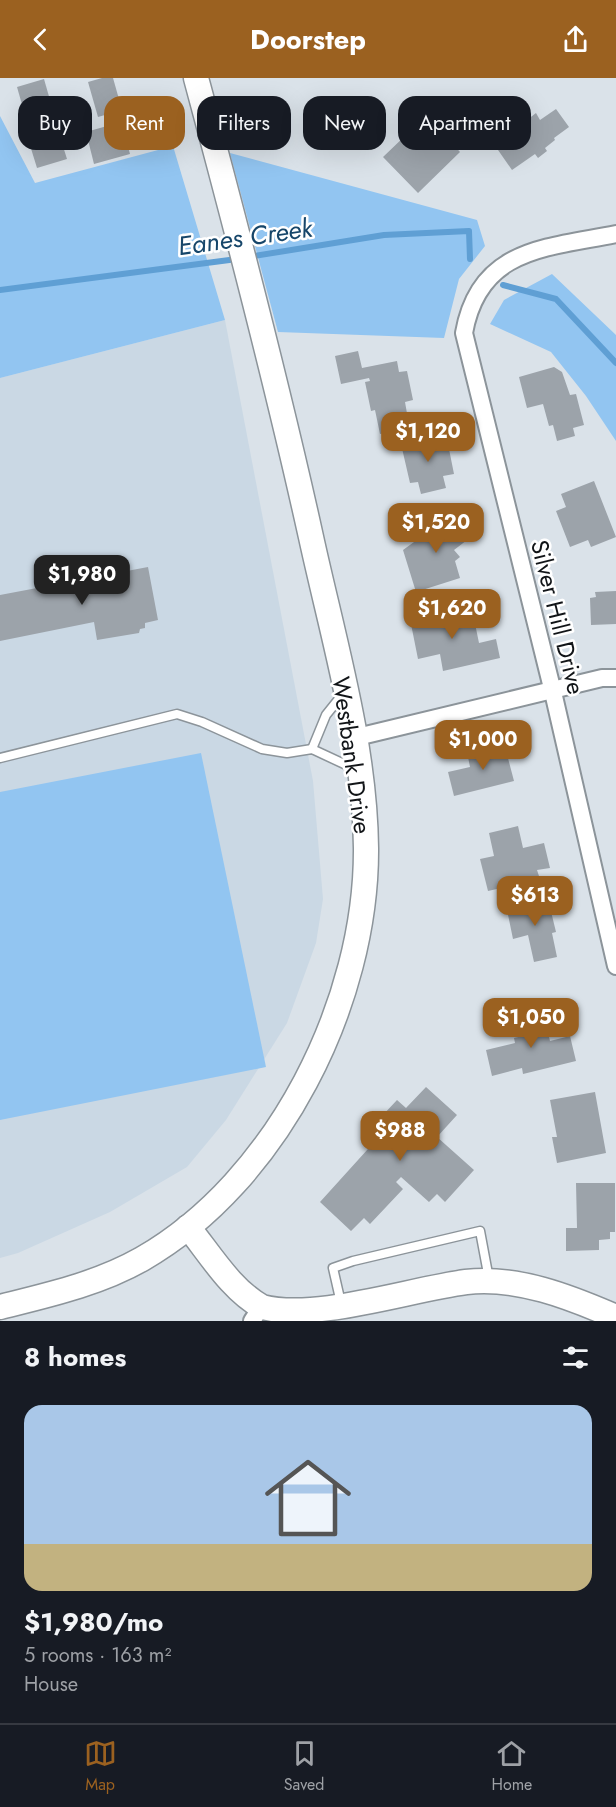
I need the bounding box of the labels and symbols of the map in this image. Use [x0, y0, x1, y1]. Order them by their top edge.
water label: Eanes Creek [175, 209, 316, 265]
pin: $1,120 [379, 412, 477, 463]
pin: $1,520 [387, 503, 485, 554]
street label: Silver Hill Drive [522, 536, 594, 698]
pin: $1,980 [33, 555, 131, 606]
pin: $1,620 [403, 589, 501, 640]
street label: Westbank Drive [324, 674, 380, 836]
pin: $1,000 [434, 720, 532, 771]
pin: $613 [499, 876, 571, 927]
pin: $1,050 [482, 998, 580, 1049]
pin: $988 [364, 1111, 436, 1162]

